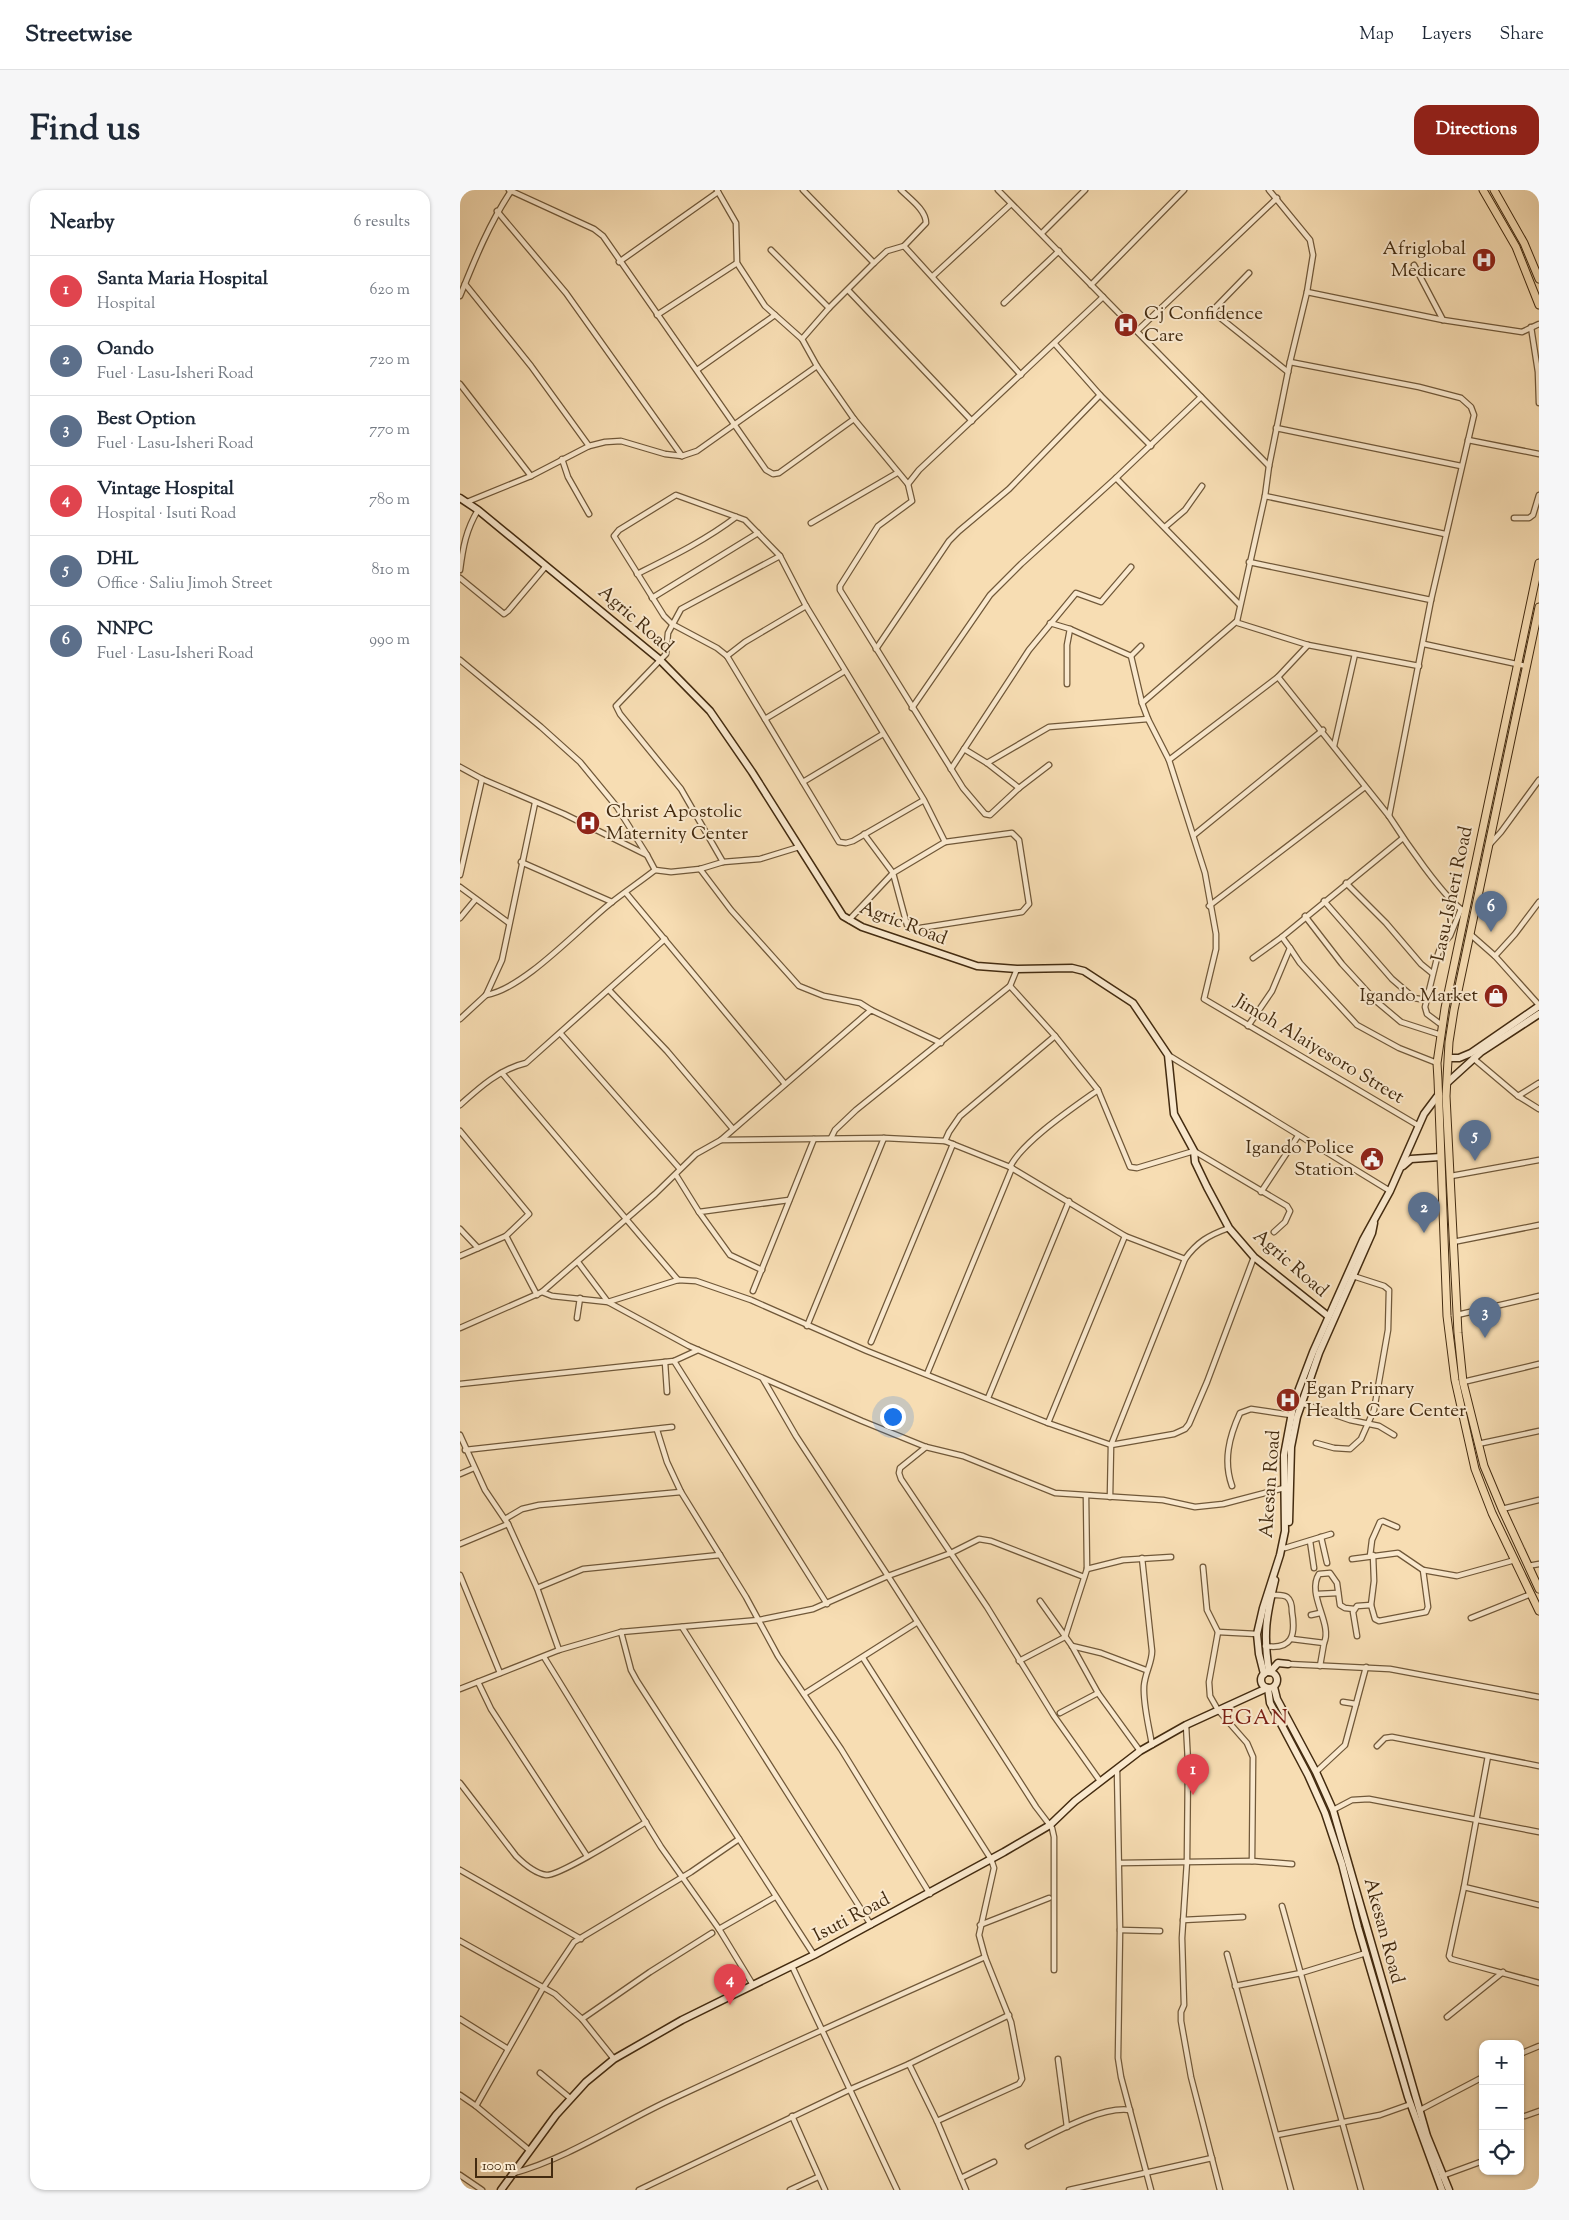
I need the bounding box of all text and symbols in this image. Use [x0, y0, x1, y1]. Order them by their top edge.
text: Streetwise [25, 18, 132, 52]
text: Map [1359, 22, 1394, 48]
text: Layers [1422, 22, 1472, 48]
text: Share [1500, 22, 1544, 48]
text: Find us [30, 105, 140, 156]
button: Directions [1414, 105, 1539, 155]
text: Nearby [50, 208, 115, 238]
text: 6 results [354, 211, 410, 234]
place label: Afriglobal Medicare [1383, 236, 1466, 285]
hospital icon: Afriglobal Medicare [1471, 247, 1497, 273]
text: Santa Maria Hospital [97, 266, 268, 293]
text: 1 [63, 279, 69, 302]
text: 620 m [370, 279, 410, 302]
text: Hospital [97, 293, 155, 316]
place label: Cj Confidence Care [1144, 301, 1263, 350]
hospital icon: Cj Confidence Care [1113, 312, 1139, 338]
text: Oando [97, 336, 154, 363]
text: 2 [62, 349, 70, 372]
text: 720 m [370, 349, 410, 372]
text: Fuel · Lasu-Isheri Road [97, 363, 254, 386]
text: Best Option [97, 406, 196, 433]
text: 3 [63, 419, 69, 442]
text: 770 m [369, 419, 410, 442]
text: Fuel · Lasu-Isheri Road [97, 433, 254, 456]
text: Vintage Hospital [97, 476, 234, 503]
text: 4 [62, 489, 70, 512]
text: 780 m [369, 489, 410, 512]
text: Hospital · Isuti Road [97, 503, 236, 526]
text: DHL [97, 546, 139, 573]
text: 5 [63, 559, 69, 582]
text: 810 m [372, 559, 410, 582]
text: Office · Saliu Jimoh Street [97, 573, 273, 596]
street label: Agric Road [591, 580, 679, 661]
text: NNPC [97, 616, 153, 643]
text: 6 [62, 629, 70, 652]
text: 990 m [369, 629, 410, 652]
text: Fuel · Lasu-Isheri Road [97, 643, 254, 666]
place label: Christ Apostolic Maternity Center [606, 799, 748, 848]
hospital icon: Christ Apostolic Maternity Center [575, 810, 601, 836]
street label: Lasu-Isheri Road [1425, 824, 1481, 964]
pin: 6 [1475, 891, 1507, 932]
street label: Agric Road [855, 895, 951, 953]
place label: Igando Market [1359, 983, 1478, 1010]
shop icon: Igando Market [1483, 983, 1509, 1009]
street label: Jimoh Alaiyesoro Street [1228, 988, 1409, 1112]
pin: 5 [1459, 1120, 1491, 1161]
place label: Igando Police Station [1245, 1135, 1354, 1184]
public building icon: Igando Police Station [1359, 1146, 1385, 1172]
pin: 2 [1408, 1192, 1440, 1233]
street label: Agric Road [1246, 1224, 1334, 1305]
pin: 3 [1469, 1297, 1501, 1338]
place label: Egan Primary Health Care Center [1306, 1376, 1466, 1425]
hospital icon: Egan Primary Health Care Center [1275, 1387, 1301, 1413]
your location [880, 1404, 906, 1430]
street label: Akesan Road [1254, 1429, 1288, 1539]
district label: EGAN [1221, 1704, 1289, 1734]
pin: 1 [1177, 1754, 1209, 1795]
street label: Akesan Road [1356, 1875, 1410, 1987]
street label: Isuti Road [809, 1886, 895, 1949]
pin: 4 [714, 1964, 746, 2005]
map controls [1479, 2040, 1524, 2175]
button: + [1479, 2040, 1524, 2085]
button: − [1479, 2085, 1524, 2130]
button: locate [1479, 2130, 1524, 2175]
scale bar [475, 2155, 552, 2178]
text: 100 m [482, 2157, 516, 2177]

